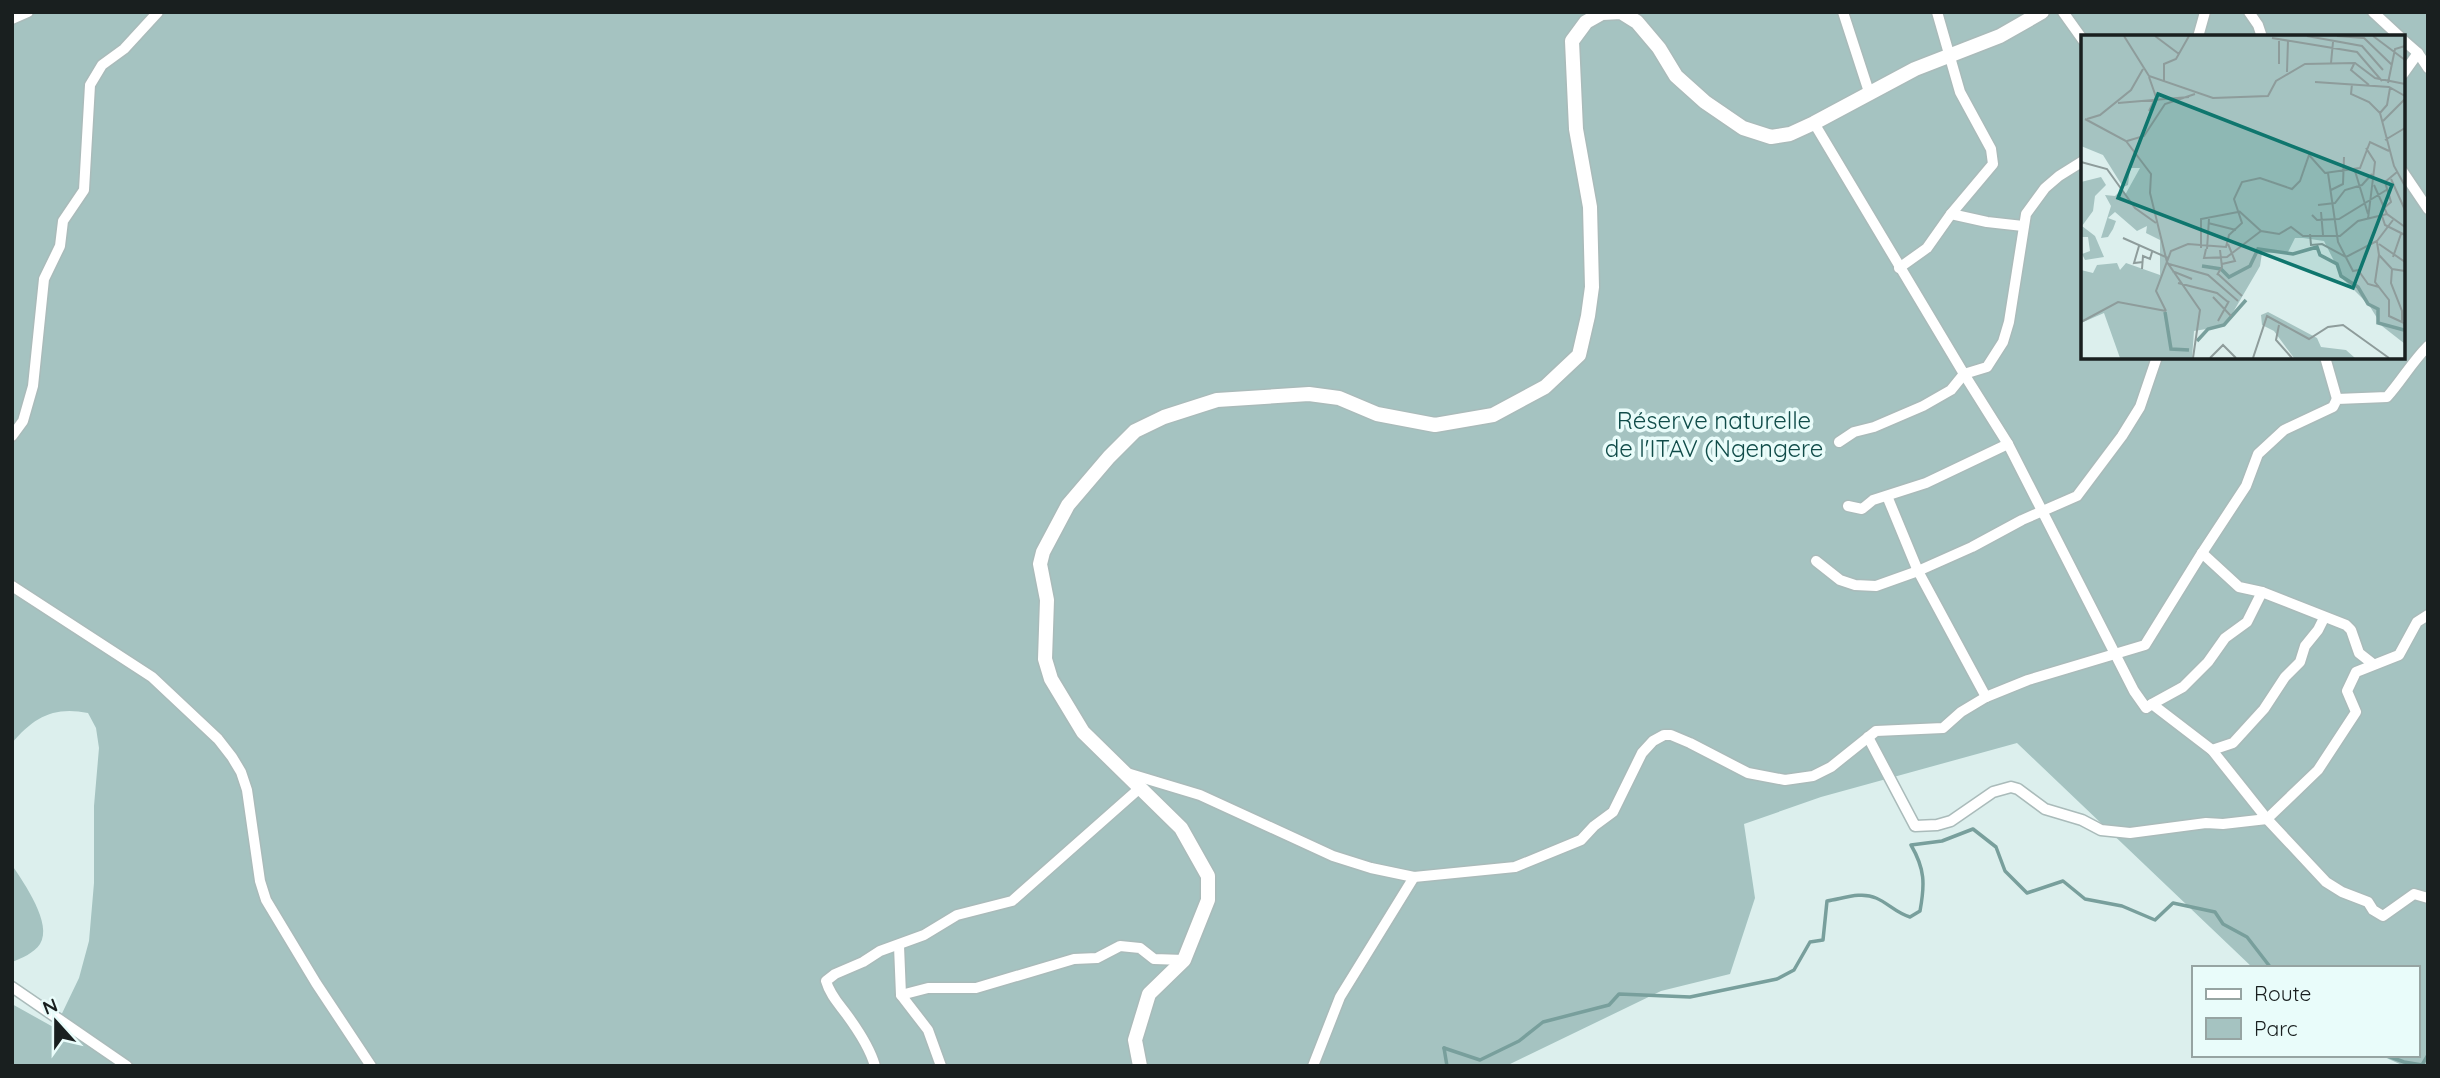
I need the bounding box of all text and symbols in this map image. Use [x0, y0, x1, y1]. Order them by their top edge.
inset map [2081, 35, 2405, 359]
park label: Réserve naturelle de l'ITAV (Ngengere [1605, 405, 1823, 463]
legend [2192, 966, 2419, 1057]
text: Route [2254, 980, 2311, 1006]
north arrow [21, 987, 91, 1057]
text: N [39, 992, 61, 1020]
text: Parc [2254, 1015, 2298, 1041]

